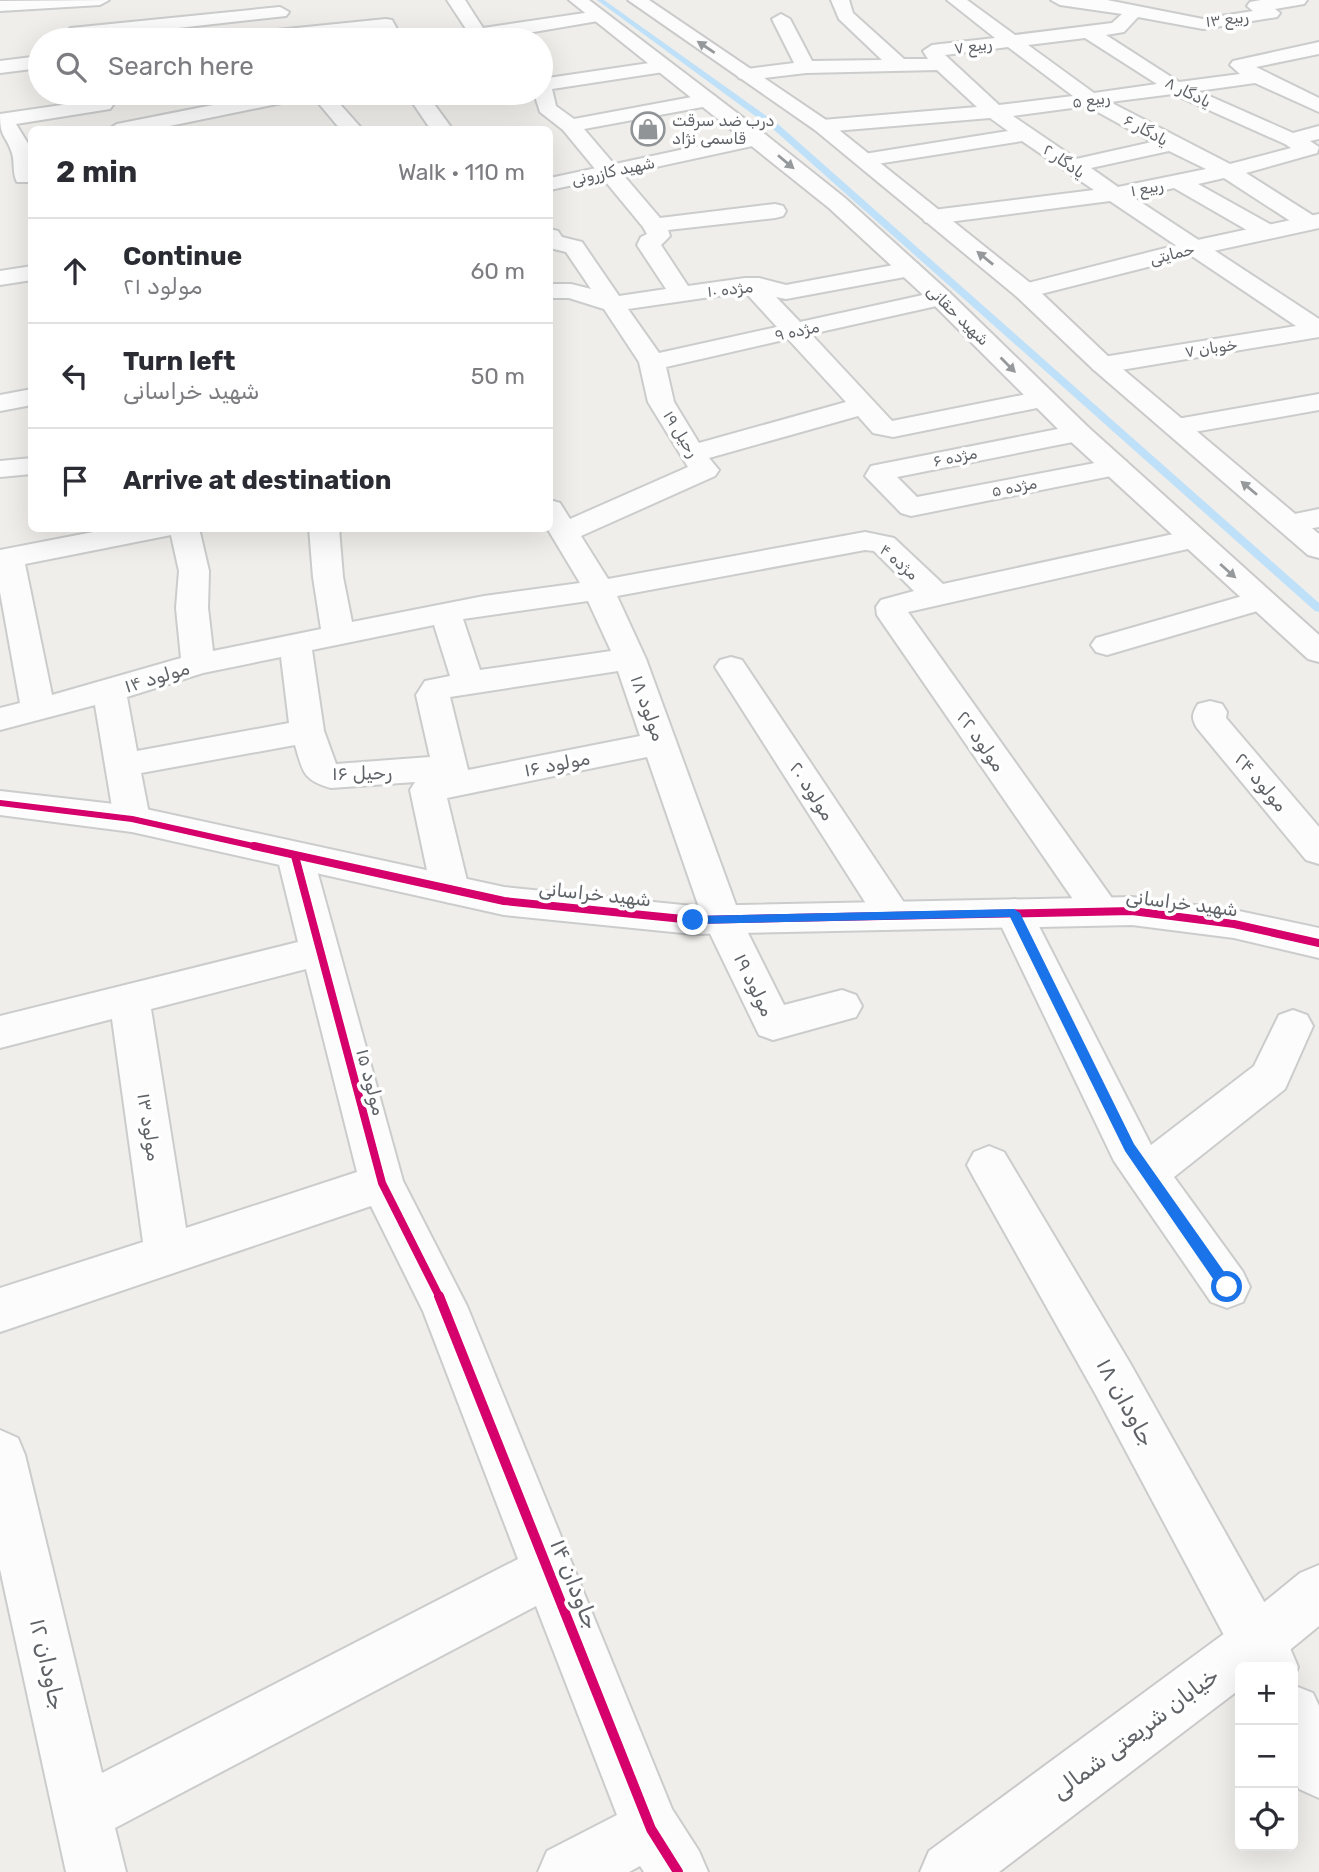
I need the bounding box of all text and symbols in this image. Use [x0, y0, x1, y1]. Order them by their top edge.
street label: ربیع ۱۳ [1204, 7, 1250, 33]
search box [28, 28, 553, 105]
street label: ربیع ۷ [953, 34, 994, 60]
one-way arrow [697, 41, 716, 54]
icon: search [52, 48, 90, 86]
text: Search here [108, 51, 254, 82]
street label: یادگار ۸ [1161, 72, 1214, 112]
street label: ربیع ۵ [1071, 88, 1111, 114]
shop icon: درب ضد سرقت قاسمی نژاد [629, 110, 667, 148]
street label: یادگار ۶ [1120, 110, 1171, 151]
place label: درب ضد سرقت قاسمی نژاد [672, 111, 775, 149]
street label: یادگار ۲ [1039, 140, 1089, 183]
street label: شهید کازرونی [570, 153, 657, 190]
text: 2 min [56, 154, 137, 190]
one-way arrow [777, 154, 795, 170]
text: Walk · 110 m [398, 158, 525, 186]
street label: ربیع ۱ [1129, 176, 1165, 202]
street label: حمایتی [1148, 239, 1196, 269]
text: Continue [123, 241, 242, 272]
one-way arrow [977, 251, 994, 266]
icon: ahead [56, 252, 94, 290]
text: 60 m [470, 257, 525, 285]
text: مولود ۲۱ [123, 272, 202, 300]
street label: مژده ۱۰ [706, 277, 754, 302]
street label: شهید حقانی [922, 281, 993, 350]
street label: مژده ۹ [773, 317, 821, 346]
street label: خوبان ۷ [1183, 334, 1239, 363]
text: Turn left [123, 346, 235, 377]
one-way arrow [1000, 356, 1016, 373]
icon: left [56, 357, 94, 395]
text: 50 m [471, 362, 525, 390]
text: شهید خراسانی [123, 377, 260, 405]
street label: رحیل ۱۹ [658, 407, 703, 461]
street label: مژده ۶ [931, 443, 979, 472]
icon: arrive [56, 462, 94, 500]
text: Arrive at destination [123, 465, 391, 496]
street label: مژده ۵ [990, 473, 1039, 502]
one-way arrow [1240, 481, 1257, 496]
street label: مژده ۴ [875, 540, 922, 585]
one-way arrow [1219, 563, 1237, 579]
street label: مولود ۱۴ [122, 656, 192, 698]
street label: مولود ۱۸ [626, 672, 670, 744]
street label: مولود ۲۲ [952, 706, 1010, 776]
street label: مولود ۱۶ [522, 746, 592, 782]
street label: مولود ۲۴ [1230, 748, 1292, 816]
street label: مولود ۲۰ [784, 757, 840, 825]
street label: رحیل ۱۶ [332, 761, 392, 785]
street label: شهید خراسانی [538, 877, 652, 911]
street label: شهید خراسانی [1125, 885, 1239, 921]
route end [677, 904, 708, 935]
street label: مولود ۱۹ [729, 950, 779, 1020]
street label: مولود ۱۵ [351, 1046, 391, 1118]
street label: مولود ۱۳ [132, 1091, 166, 1163]
route start [1211, 1271, 1242, 1302]
street label: جاودان ۱۸ [1090, 1353, 1162, 1451]
street label: جاودان ۱۴ [544, 1535, 606, 1633]
street label: جاودان ۱۲ [24, 1616, 72, 1712]
street label: خیابان شریعتی شمالی [1046, 1661, 1224, 1805]
map controls [1235, 1662, 1298, 1851]
button: + [1235, 1662, 1298, 1725]
button: − [1235, 1725, 1298, 1788]
button: locate [1235, 1788, 1298, 1851]

